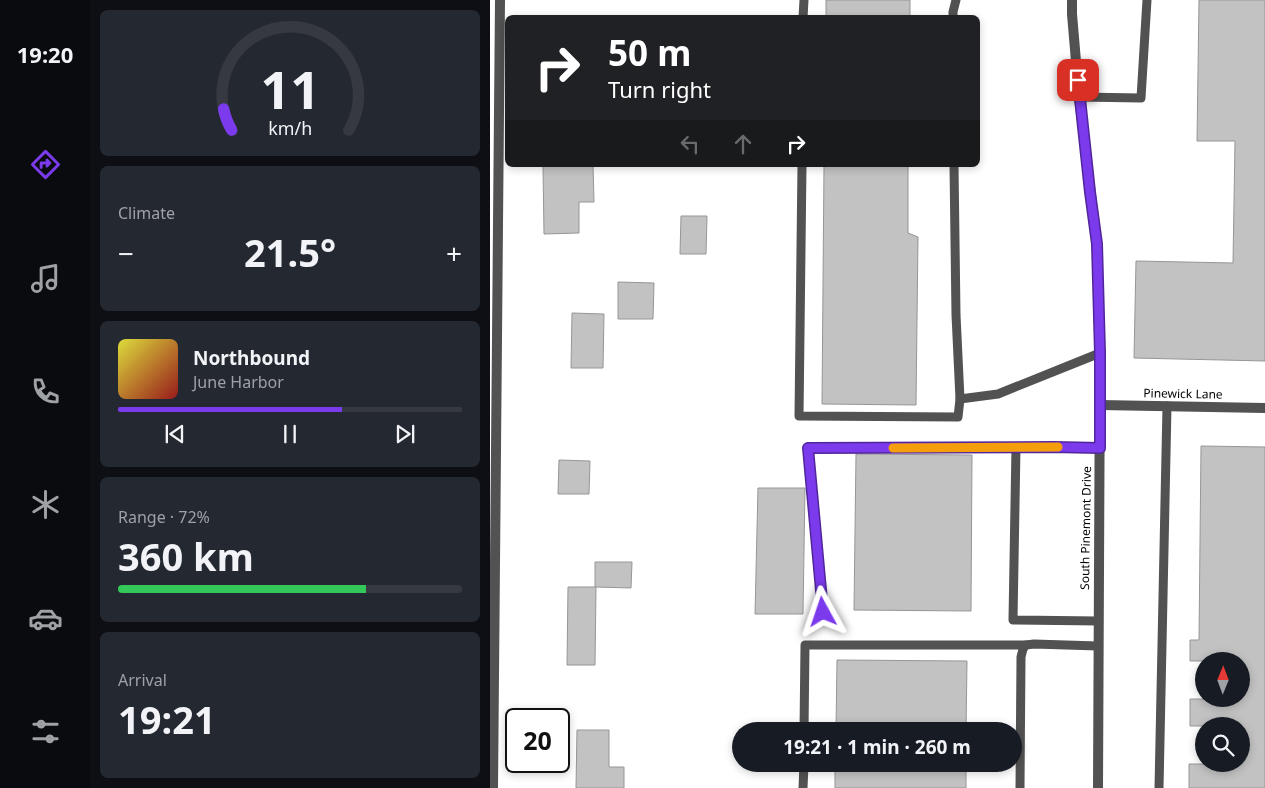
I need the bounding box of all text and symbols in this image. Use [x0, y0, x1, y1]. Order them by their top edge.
text: 50 m [608, 29, 691, 76]
icon: right [525, 35, 590, 100]
text: 19:20 [17, 39, 73, 69]
text: 11 [260, 53, 320, 124]
pin [1057, 59, 1099, 101]
icon: arrive [1064, 66, 1092, 94]
text: Turn right [608, 74, 711, 104]
text: km/h [268, 116, 312, 140]
icon: left [676, 130, 704, 158]
icon: ahead [729, 130, 757, 158]
icon: right [782, 130, 810, 158]
icon: directions [28, 147, 63, 182]
text: Climate [118, 202, 175, 224]
text: 21.5° [244, 226, 336, 278]
text: − [118, 234, 134, 272]
text: + [446, 234, 462, 272]
icon: music [28, 261, 63, 296]
text: Northbound [193, 345, 310, 371]
text: June Harbor [193, 371, 284, 393]
icon: phone [28, 374, 63, 409]
street label: Pinewick Lane [1143, 384, 1223, 403]
icon: previous [161, 420, 189, 448]
icon: pause [276, 420, 304, 448]
icon: next [391, 420, 419, 448]
street label: South Pinemont Drive [1076, 466, 1095, 590]
icon: climate [28, 487, 63, 522]
text: Range · 72% [118, 506, 210, 528]
text: 360 km [118, 530, 254, 582]
position arrow [796, 585, 848, 637]
icon: car [28, 601, 63, 636]
north arrow [1195, 652, 1250, 708]
map controls [1195, 652, 1250, 772]
text: Arrival [118, 669, 167, 691]
text: 19:21 [118, 693, 216, 745]
speed limit sign: 20 [505, 708, 570, 773]
icon: filters [28, 714, 63, 749]
button: search [1195, 717, 1250, 772]
text: 19:21 · 1 min · 260 m [783, 734, 971, 760]

